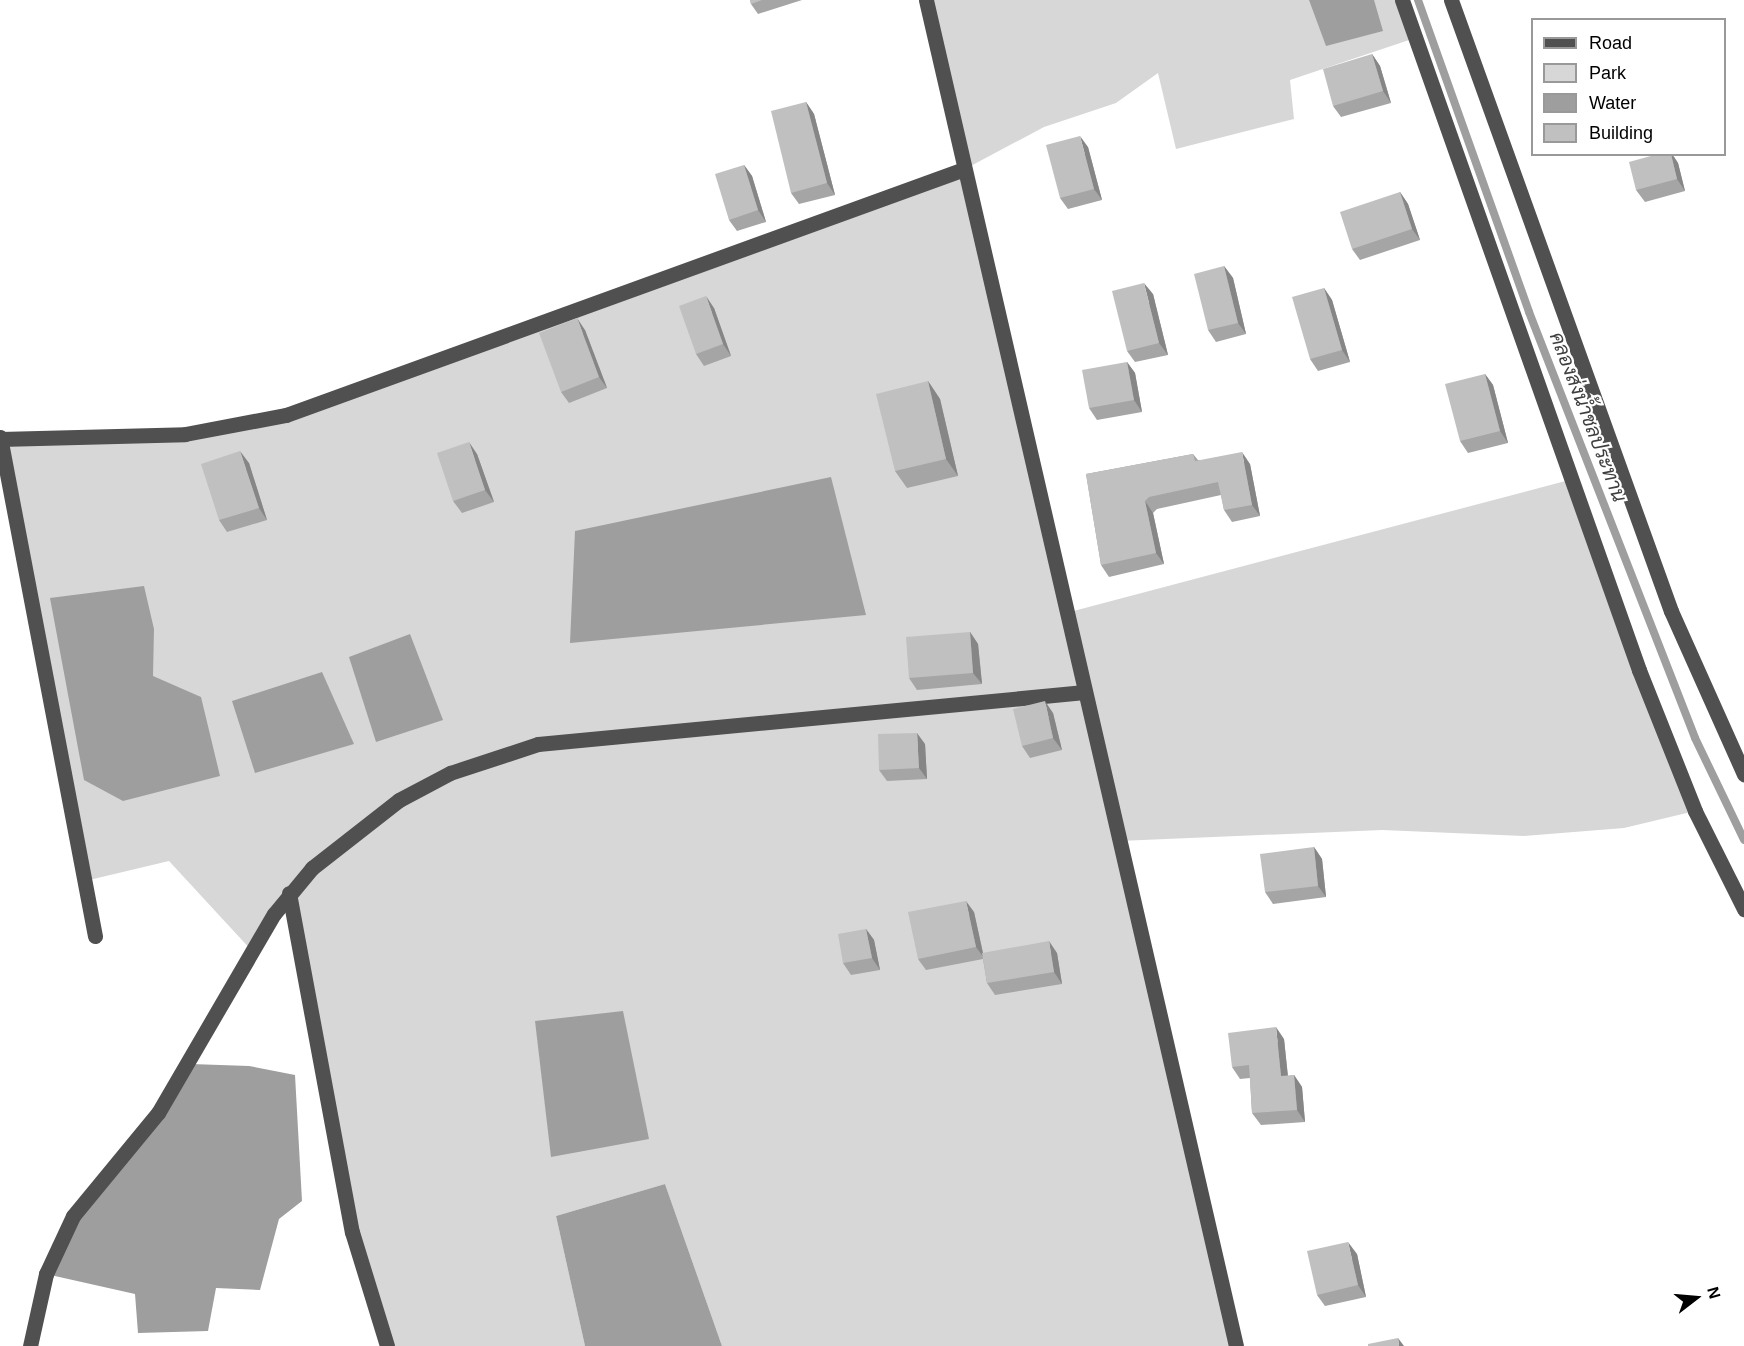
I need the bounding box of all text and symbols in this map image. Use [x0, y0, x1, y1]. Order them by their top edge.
legend [1531, 18, 1726, 156]
text: Road [1589, 33, 1632, 53]
text: Park [1589, 63, 1626, 83]
text: Water [1589, 93, 1636, 113]
text: Building [1589, 123, 1653, 143]
water label: คลองส่งน้ำชลประทาน [1544, 329, 1632, 505]
north arrow [1666, 1268, 1726, 1328]
text: N [1704, 1285, 1724, 1301]

